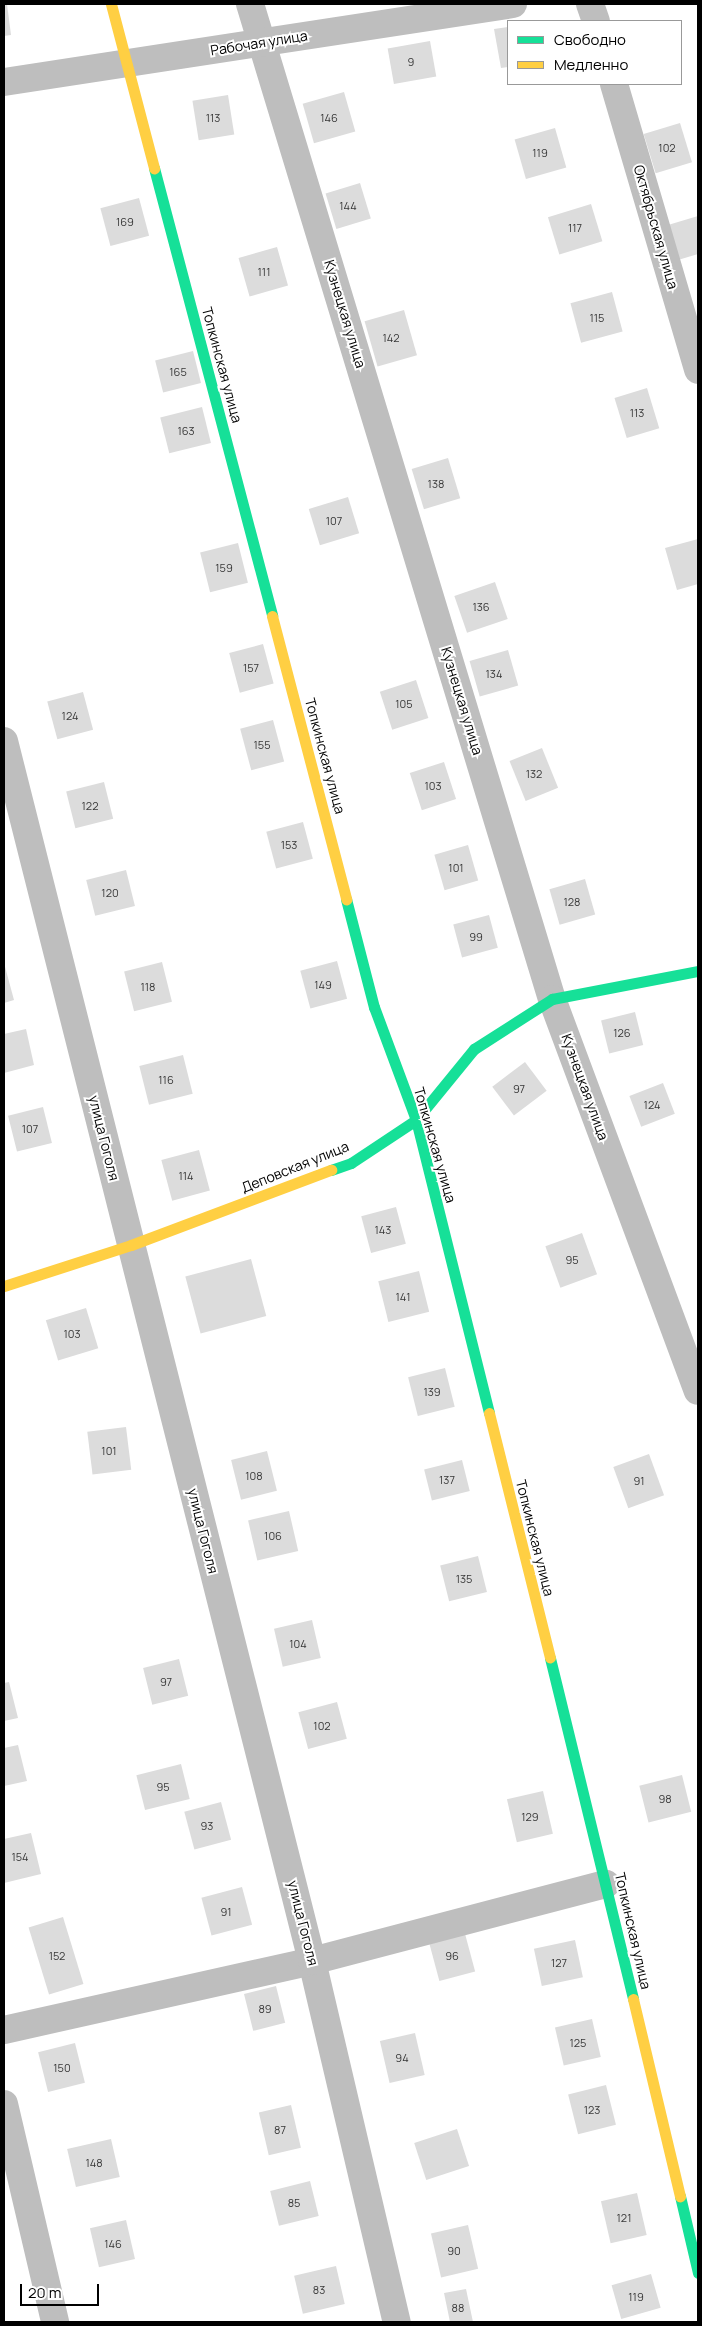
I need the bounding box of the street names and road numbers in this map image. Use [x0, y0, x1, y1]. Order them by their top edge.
street label: Рабочая улица [209, 27, 309, 59]
street label: Октябрьская улица [630, 163, 682, 291]
street label: Кузнецкая улица [321, 258, 369, 370]
street label: Топкинская улица [198, 305, 246, 425]
street label: Кузнецкая улица [438, 645, 486, 757]
street label: Топкинская улица [301, 696, 349, 816]
street label: Кузнецкая улица [558, 1031, 612, 1143]
street label: Топкинская улица [410, 1085, 460, 1205]
street label: улица Гоголя [85, 1094, 123, 1182]
street label: Деповская улица [239, 1138, 351, 1196]
street label: Топкинская улица [512, 1478, 558, 1598]
street label: улица Гоголя [184, 1487, 222, 1575]
street label: Топкинская улица [611, 1871, 655, 1991]
street label: улица Гоголя [284, 1879, 322, 1967]

